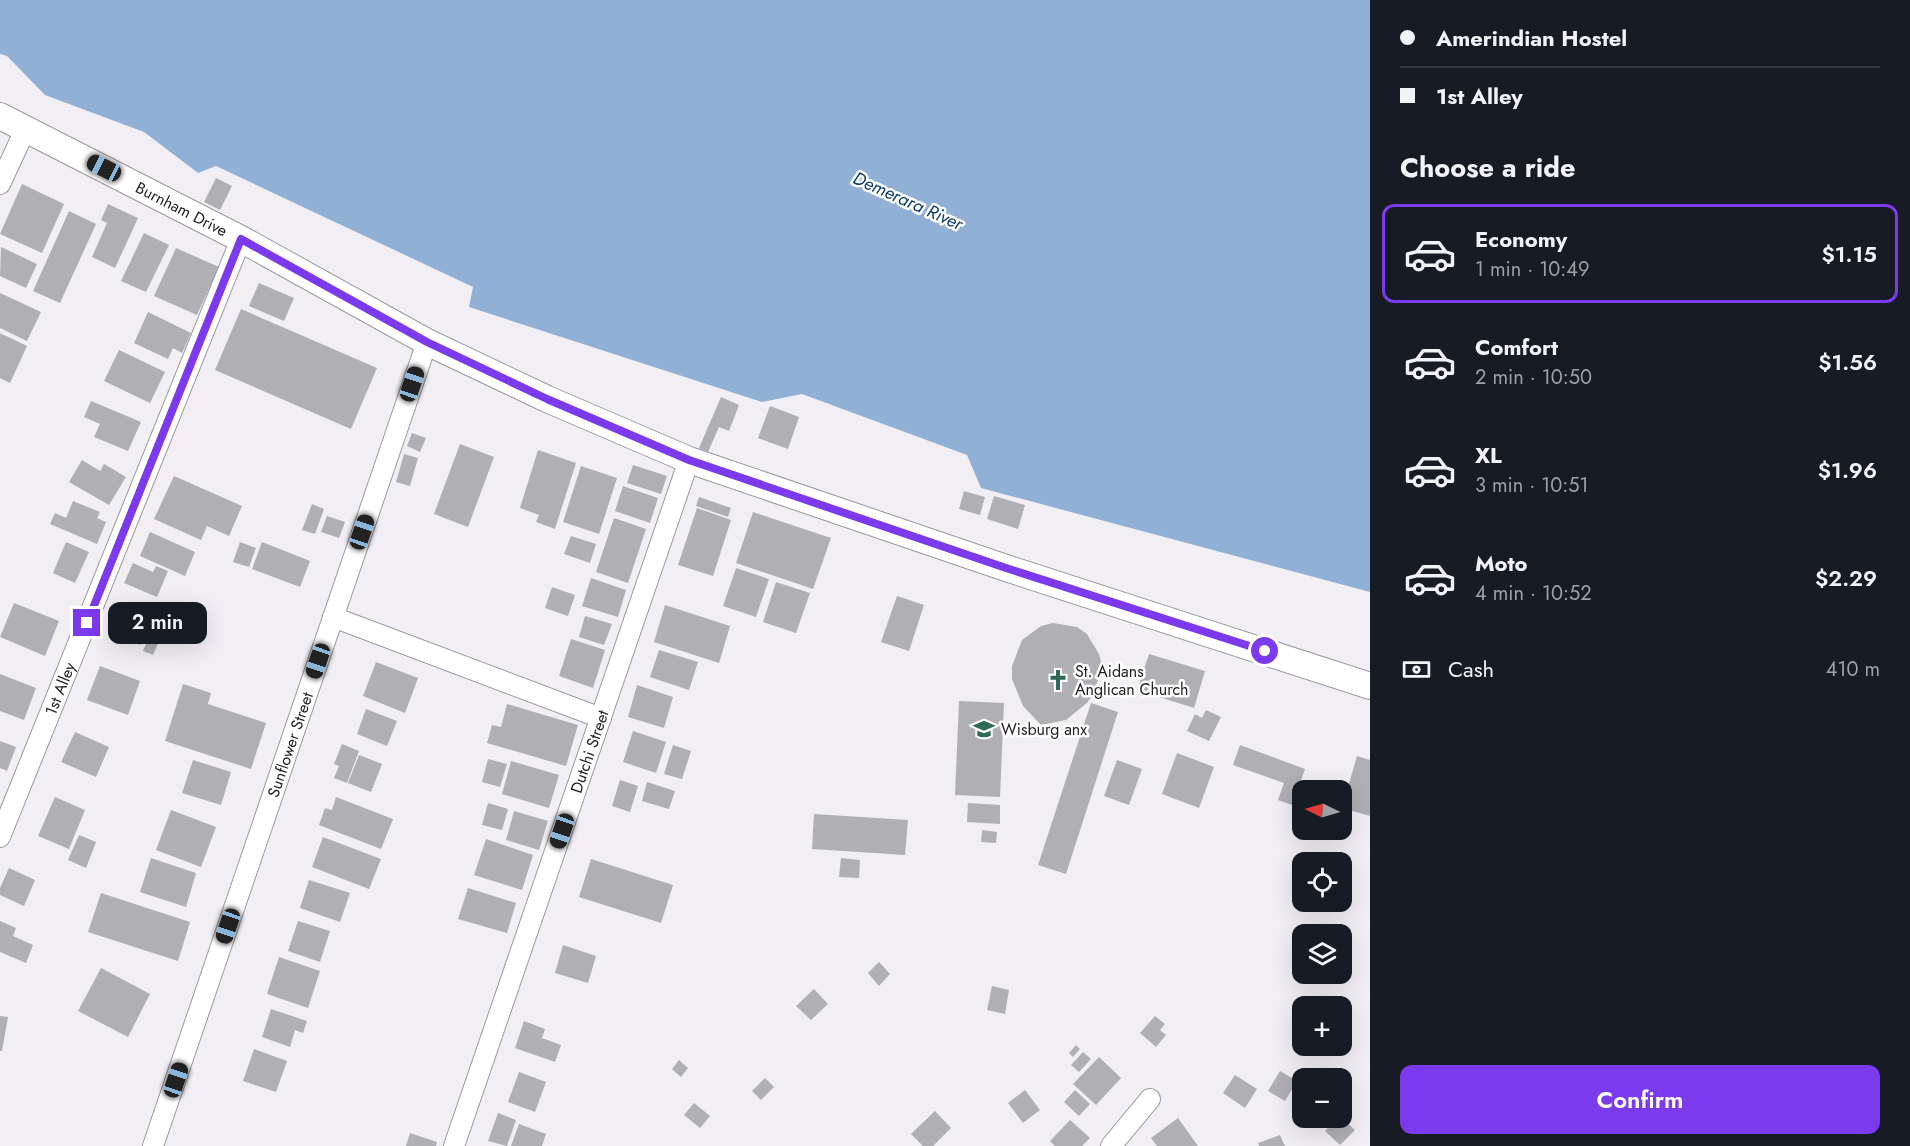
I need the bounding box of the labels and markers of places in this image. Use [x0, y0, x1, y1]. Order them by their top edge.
place label: St. Aidans Anglican Church [1075, 660, 1189, 701]
church icon: St. Aidans Anglican Church [1046, 668, 1070, 692]
school or university icon: Wisburg anx [972, 717, 996, 741]
place label: Wisburg anx [1001, 718, 1087, 741]

